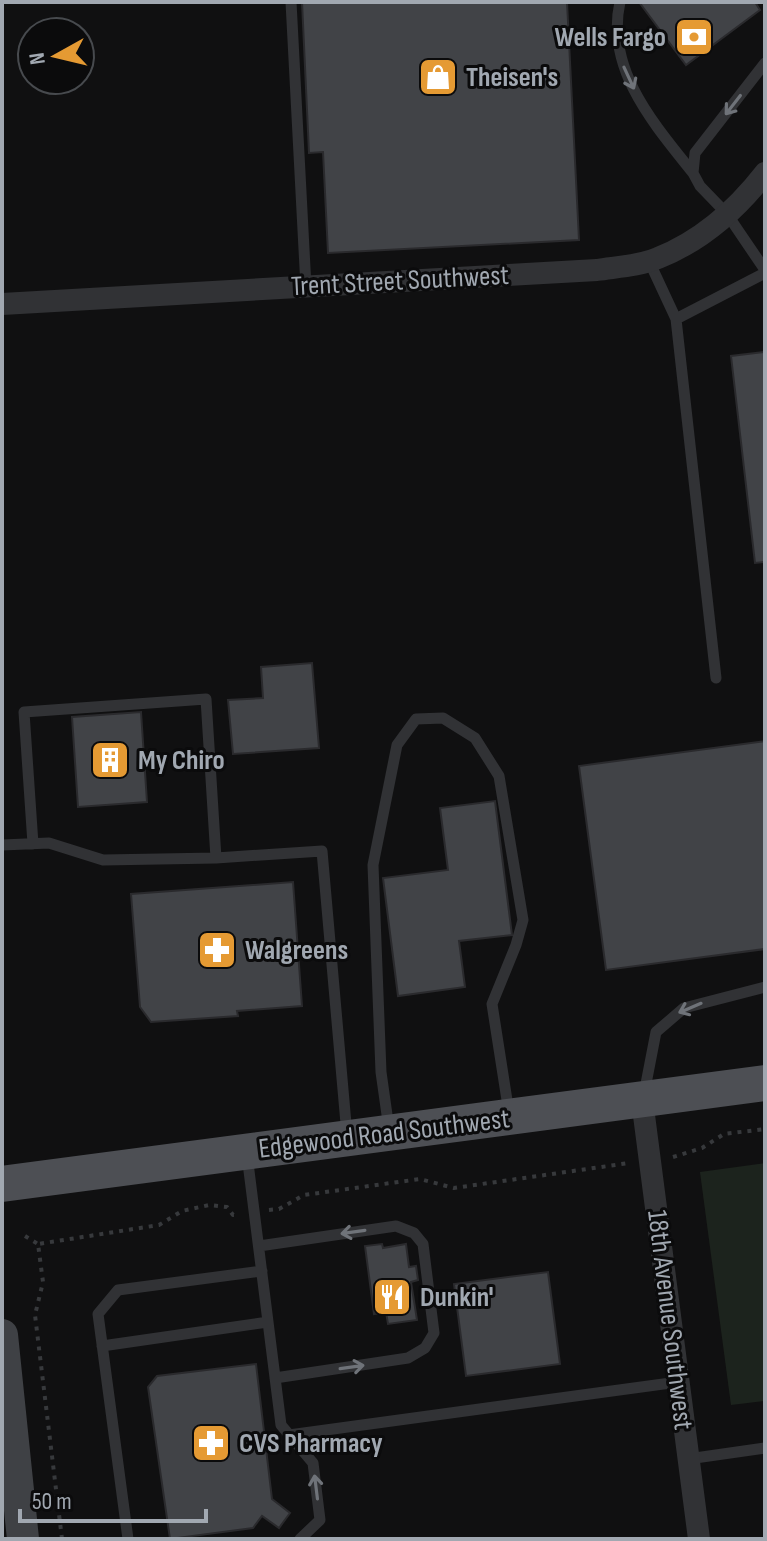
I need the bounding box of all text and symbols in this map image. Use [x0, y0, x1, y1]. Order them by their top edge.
north arrow [16, 16, 96, 96]
bank icon: Wells Fargo [673, 16, 715, 58]
place label: Wells Fargo [555, 21, 666, 54]
text: N [23, 51, 52, 66]
shop icon: Theisen's [417, 56, 459, 98]
place label: Theisen's [466, 61, 558, 94]
one-way arrow [622, 65, 637, 89]
one-way arrow [725, 93, 742, 115]
street label: Trent Street Southwest [290, 259, 510, 303]
building icon: My Chiro [89, 739, 131, 781]
place label: My Chiro [138, 744, 225, 777]
pharmacy icon: Walgreens [196, 929, 238, 971]
place label: Walgreens [245, 934, 348, 967]
one-way arrow [679, 1002, 703, 1016]
street label: Edgewood Road Southwest [257, 1102, 511, 1166]
street label: 18th Avenue Southwest [640, 1208, 700, 1432]
one-way arrow [341, 1225, 367, 1240]
restaurant icon: Dunkin' [371, 1276, 413, 1318]
place label: Dunkin' [420, 1281, 493, 1314]
one-way arrow [339, 1359, 364, 1374]
pharmacy icon: CVS Pharmacy [190, 1422, 232, 1464]
place label: CVS Pharmacy [239, 1427, 383, 1460]
scale bar [20, 1473, 206, 1523]
one-way arrow [308, 1475, 323, 1500]
text: 50 m [32, 1487, 72, 1516]

